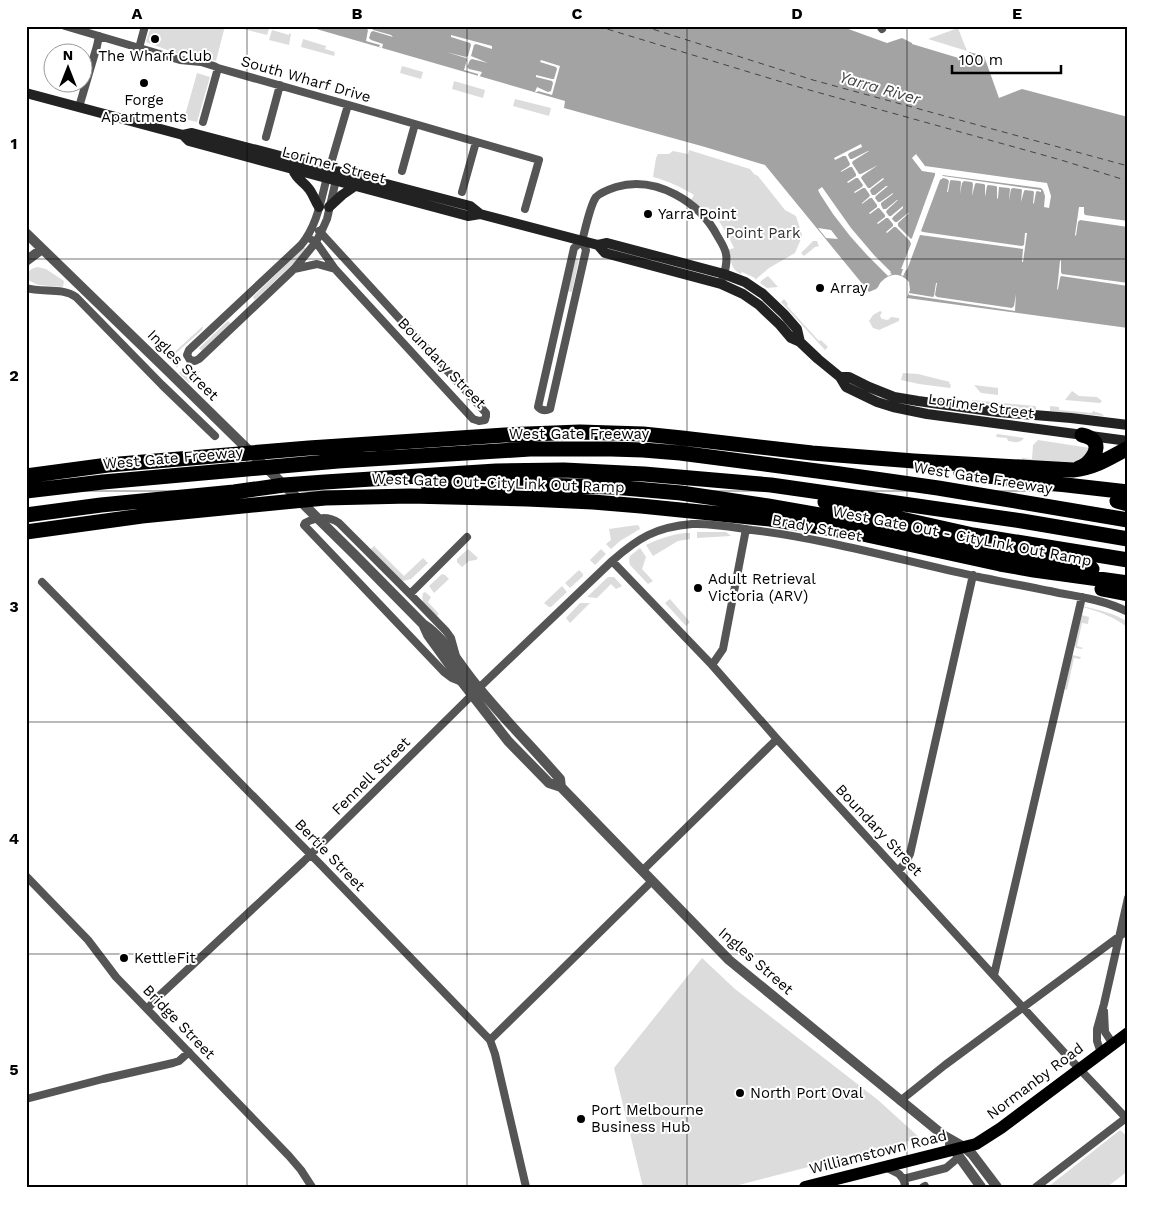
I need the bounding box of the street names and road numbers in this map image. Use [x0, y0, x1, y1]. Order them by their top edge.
street label: South Wharf Drive [239, 52, 373, 106]
street label: Lorimer Street [280, 142, 389, 188]
street label: Boundary Street [394, 314, 490, 413]
street label: Ingles Street [144, 326, 223, 405]
street label: Lorimer Street [927, 390, 1036, 422]
street label: West Gate Freeway [509, 425, 650, 443]
street label: West Gate Freeway [102, 443, 244, 473]
street label: West Gate Freeway [912, 458, 1054, 498]
street label: West Gate Out-CityLink Out Ramp [371, 470, 625, 496]
street label: West Gate Out - CityLink Out Ramp [831, 502, 1093, 570]
street label: Brady Street [771, 510, 864, 546]
street label: Fennell Street [328, 733, 414, 819]
street label: Boundary Street [832, 780, 927, 880]
street label: Bertie Street [291, 815, 369, 895]
street label: Ingles Street [715, 924, 798, 999]
street label: Bridge Street [139, 981, 219, 1063]
street label: Normanby Road [983, 1039, 1087, 1123]
street label: Williamstown Road [807, 1126, 949, 1178]

